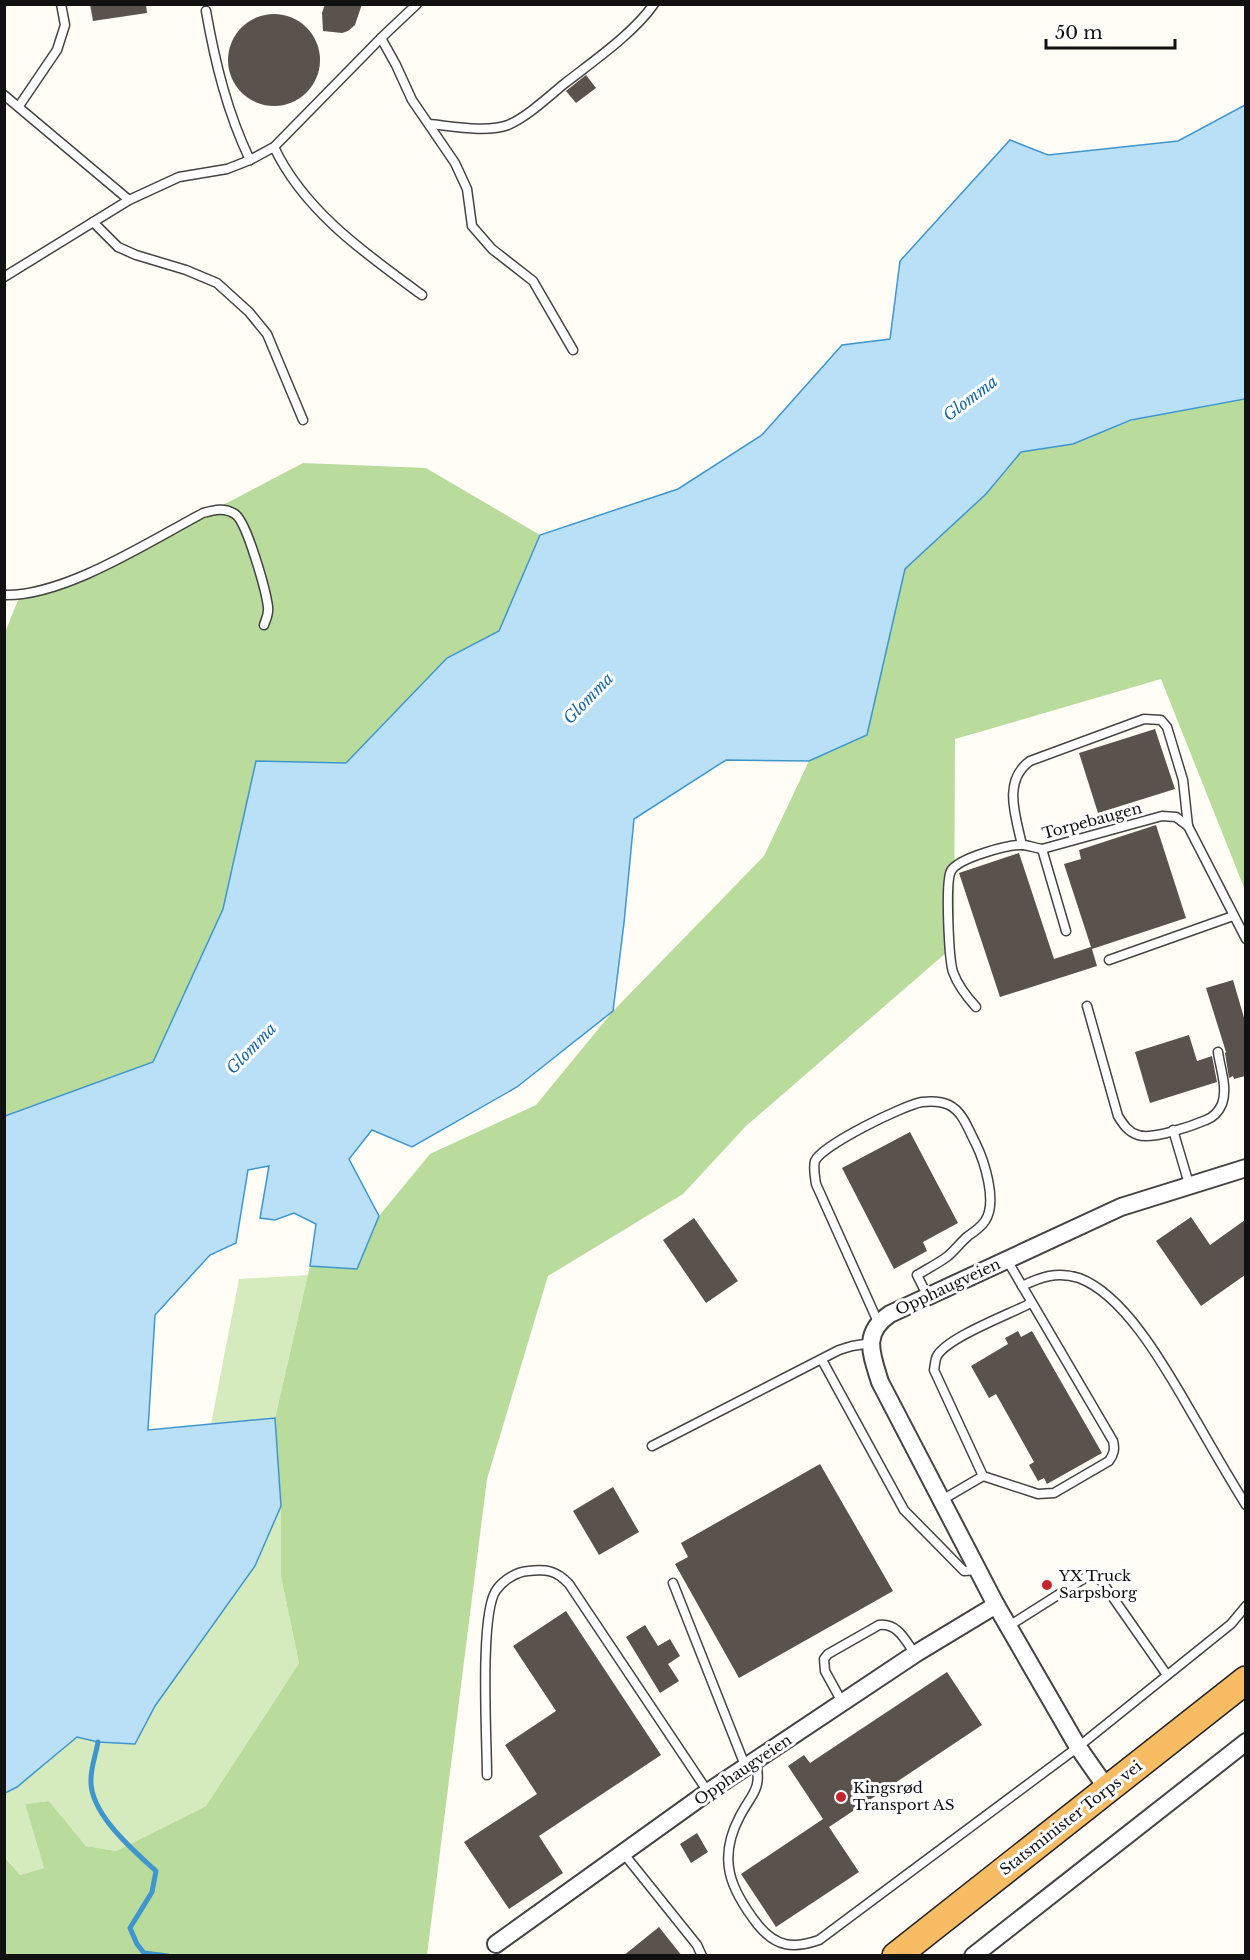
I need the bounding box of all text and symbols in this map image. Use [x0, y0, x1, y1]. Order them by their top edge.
scale bar [1046, 12, 1175, 50]
text: 50 m [1055, 22, 1103, 44]
water label: Glomma [939, 371, 1001, 425]
water label: Glomma [559, 668, 617, 728]
street label: Torpebaugen [1040, 798, 1144, 843]
water label: Glomma [222, 1018, 280, 1078]
street label: Opphaugveien [892, 1254, 1003, 1319]
place label: YX Truck Sarpsborg [1058, 1566, 1138, 1602]
marker: YX Truck Sarpsborg [1040, 1578, 1054, 1592]
street label: Opphaugveien [690, 1730, 795, 1809]
street label: Statsminister Torps vei [996, 1756, 1146, 1879]
place label: Kingsrød Transport AS [853, 1778, 954, 1814]
marker: Kingsrød Transport AS [834, 1790, 848, 1804]

